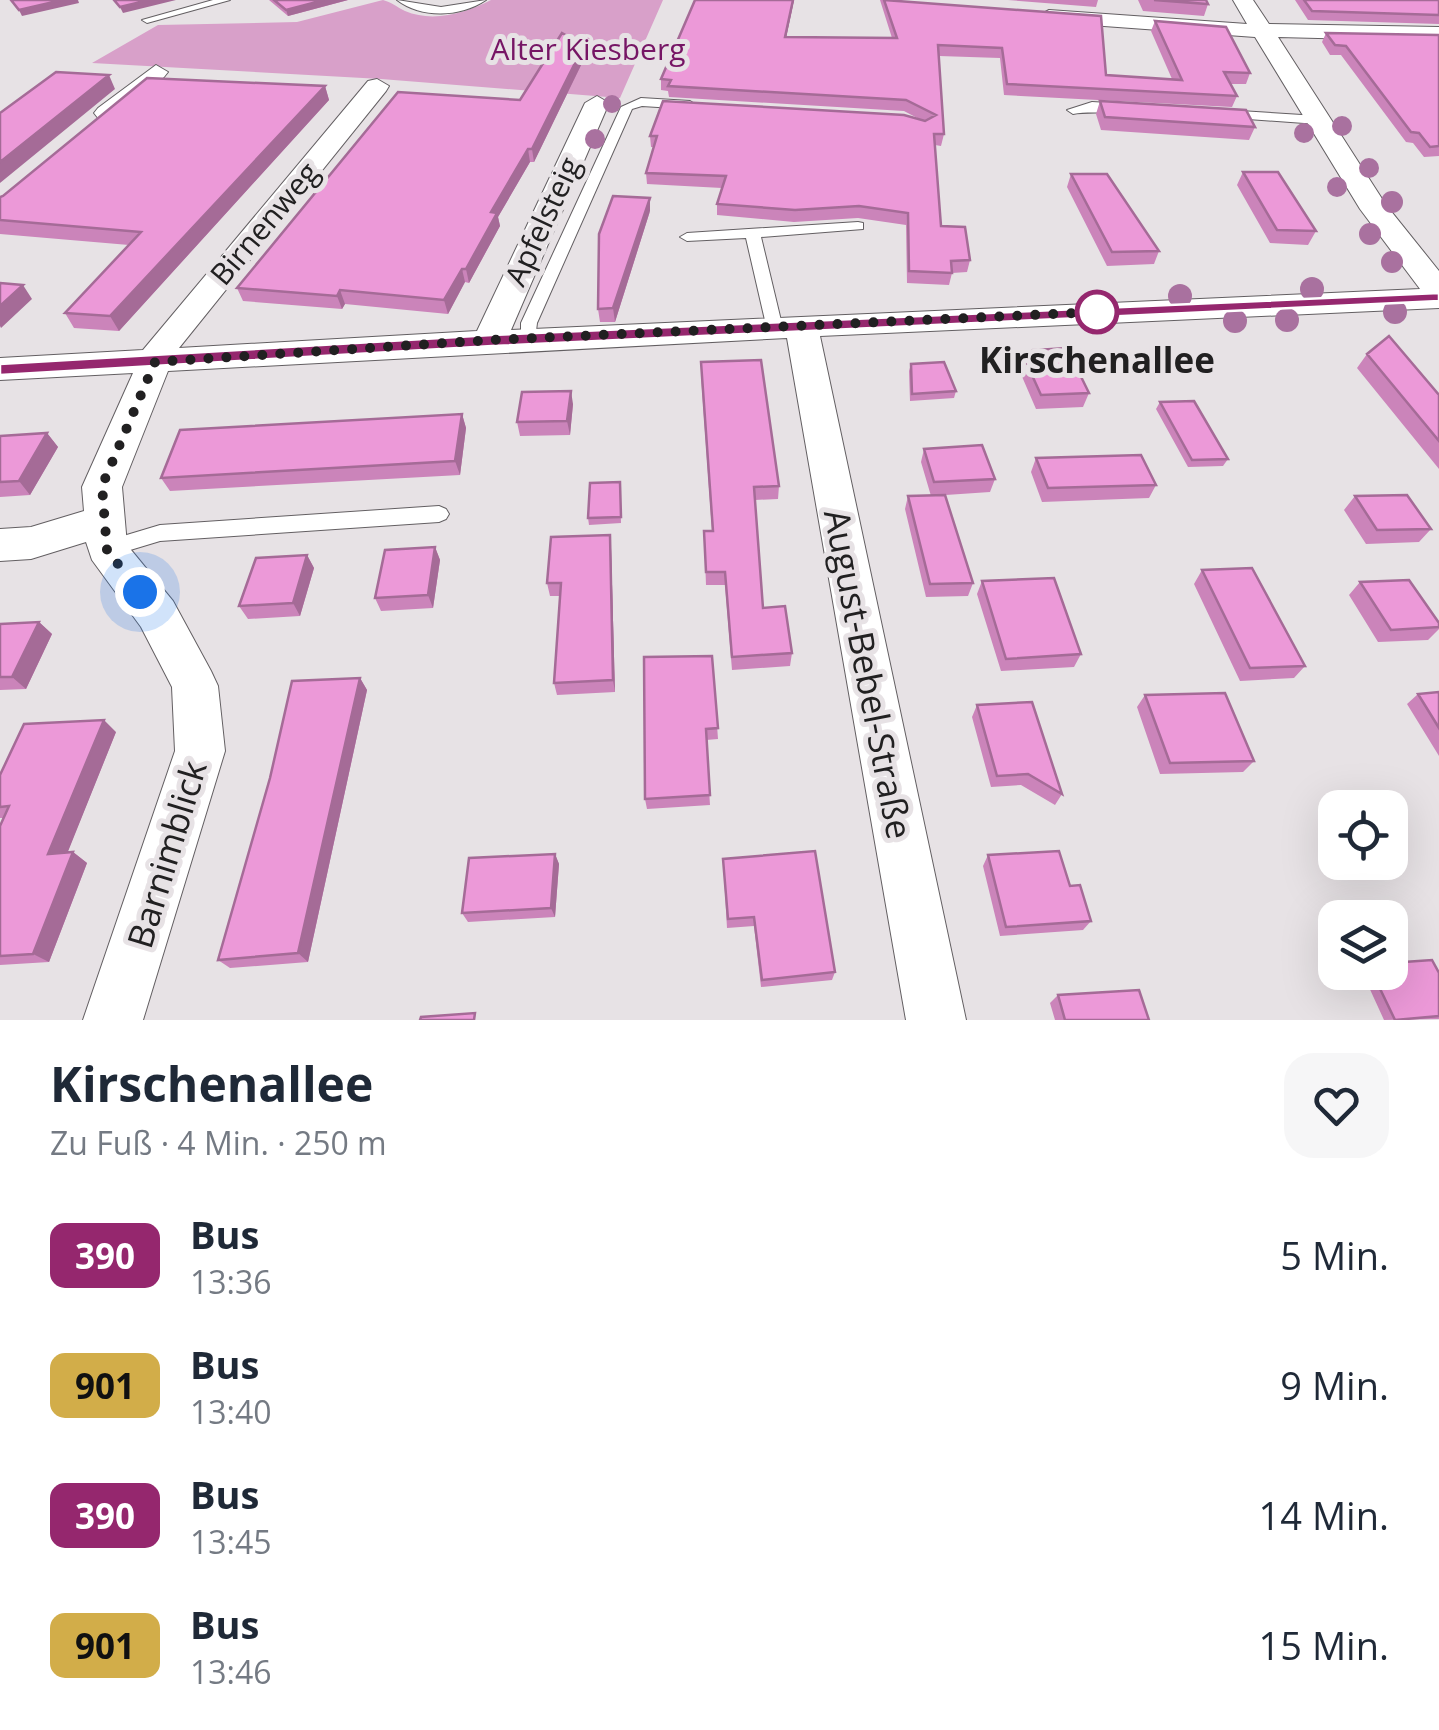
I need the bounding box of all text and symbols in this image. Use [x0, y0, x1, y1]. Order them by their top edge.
park label: Alter Kiesberg [491, 28, 685, 69]
street label: Apfelsteig [494, 150, 590, 292]
street label: Birnenweg [200, 153, 328, 293]
marker: Kirschenallee [1076, 291, 1118, 333]
place label: Kirschenallee [979, 336, 1215, 383]
street label: August-Bebel-Straße [814, 505, 924, 843]
your location [115, 567, 165, 617]
street label: Barnimblick [115, 754, 217, 953]
map controls [1318, 790, 1408, 990]
button: locate [1318, 790, 1408, 880]
button: layers [1318, 900, 1408, 990]
text: Kirschenallee [50, 1051, 373, 1116]
button: heart [1284, 1053, 1389, 1158]
text: Zu Fuß · 4 Min. · 250 m [50, 1121, 387, 1164]
text: Bus [190, 1208, 259, 1260]
text: 5 Min. [1280, 1229, 1389, 1281]
text: 390 [75, 1232, 135, 1279]
text: 13:36 [190, 1260, 272, 1303]
text: Bus [190, 1338, 259, 1390]
text: 9 Min. [1280, 1359, 1389, 1411]
text: 901 [75, 1362, 135, 1409]
text: 13:40 [190, 1390, 272, 1433]
text: Bus [190, 1468, 259, 1520]
text: 14 Min. [1259, 1489, 1389, 1541]
text: 390 [75, 1492, 135, 1539]
text: 13:45 [190, 1520, 272, 1563]
text: Bus [190, 1598, 259, 1650]
text: 15 Min. [1259, 1619, 1389, 1671]
text: 901 [75, 1622, 135, 1669]
text: 13:46 [190, 1650, 272, 1693]

